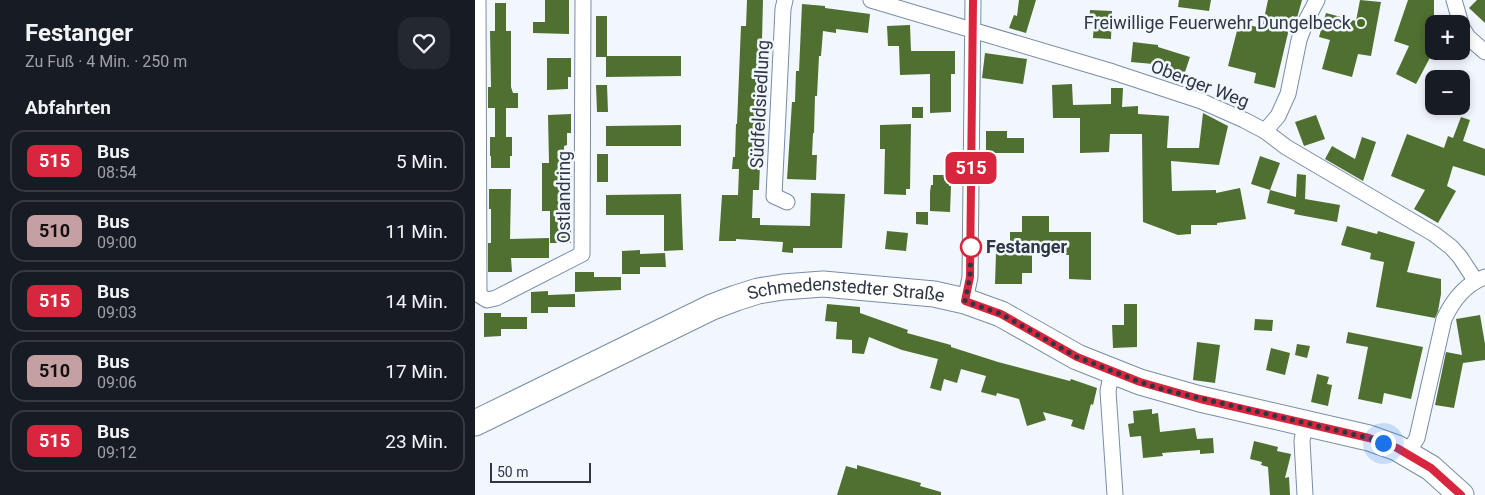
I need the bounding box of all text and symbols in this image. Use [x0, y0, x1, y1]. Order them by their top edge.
place label: Freiwillige Feuerwehr Dungelbeck [1084, 12, 1352, 33]
map controls [1425, 15, 1470, 115]
button: + [1425, 15, 1470, 60]
button: heart [398, 17, 450, 69]
marker: Freiwillige Feuerwehr Dungelbeck [1355, 17, 1367, 29]
text: Festanger [25, 19, 133, 47]
street label: Südfeldsiedlung [746, 39, 773, 169]
text: Zu Fuß · 4 Min. · 250 m [25, 52, 187, 71]
street label: Oberger Weg [1148, 55, 1252, 112]
button: − [1425, 70, 1470, 115]
text: Abfahrten [25, 96, 111, 119]
text: Bus [97, 140, 130, 163]
text: 515 [39, 150, 70, 171]
text: 5 Min. [396, 150, 448, 173]
street label: Ostlandring [553, 151, 574, 243]
line badge: 515 [942, 152, 1000, 184]
text: 515 [956, 157, 986, 178]
text: 08:54 [97, 163, 137, 182]
text: Bus [97, 210, 130, 233]
text: 510 [39, 220, 70, 241]
text: 11 Min. [385, 220, 448, 243]
text: 09:00 [97, 233, 137, 252]
marker: Festanger [960, 236, 982, 258]
place label: Festanger [986, 236, 1067, 257]
street label: Schmedenstedter Straße [744, 273, 947, 306]
text: Bus [97, 280, 130, 303]
text: 515 [39, 290, 70, 311]
text: 14 Min. [385, 290, 448, 313]
text: 09:03 [97, 303, 137, 322]
text: Bus [97, 350, 130, 373]
text: 510 [39, 360, 70, 381]
text: 17 Min. [385, 360, 448, 383]
text: 09:06 [97, 373, 137, 392]
text: Bus [97, 420, 130, 443]
text: 515 [39, 430, 70, 451]
text: 23 Min. [385, 430, 448, 453]
your location [1371, 431, 1396, 456]
text: 09:12 [97, 443, 137, 462]
scale bar [490, 460, 591, 483]
text: 50 m [497, 464, 529, 480]

